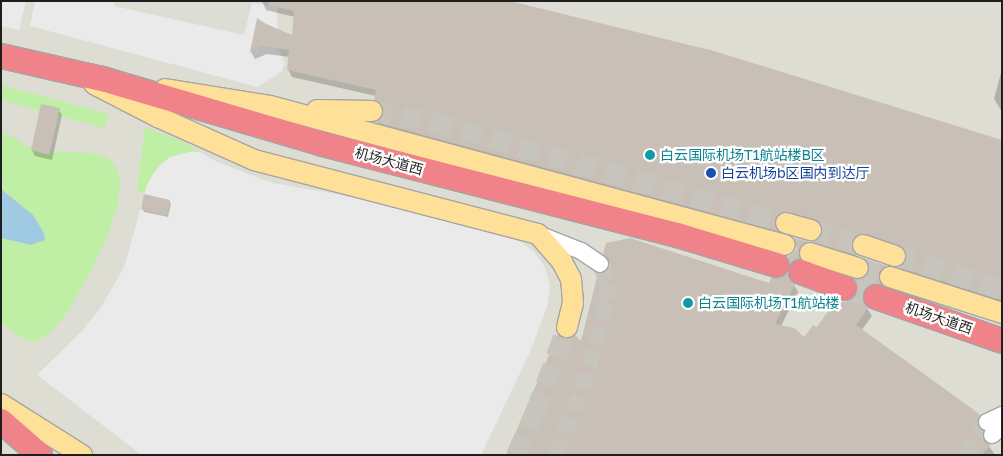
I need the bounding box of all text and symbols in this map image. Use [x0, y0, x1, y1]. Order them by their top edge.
street label: 机场大道西 [353, 144, 425, 178]
place label: 白云国际机场T1航站楼B区 [660, 147, 825, 163]
marker: 白云国际机场T1航站楼B区 [644, 149, 656, 161]
place label: 白云机场b区国内到达厅 [721, 165, 870, 181]
marker: 白云机场b区国内到达厅 [705, 167, 717, 179]
place label: 白云国际机场T1航站楼 [698, 295, 839, 311]
marker: 白云国际机场T1航站楼 [682, 297, 694, 309]
street label: 机场大道西 [903, 299, 975, 337]

